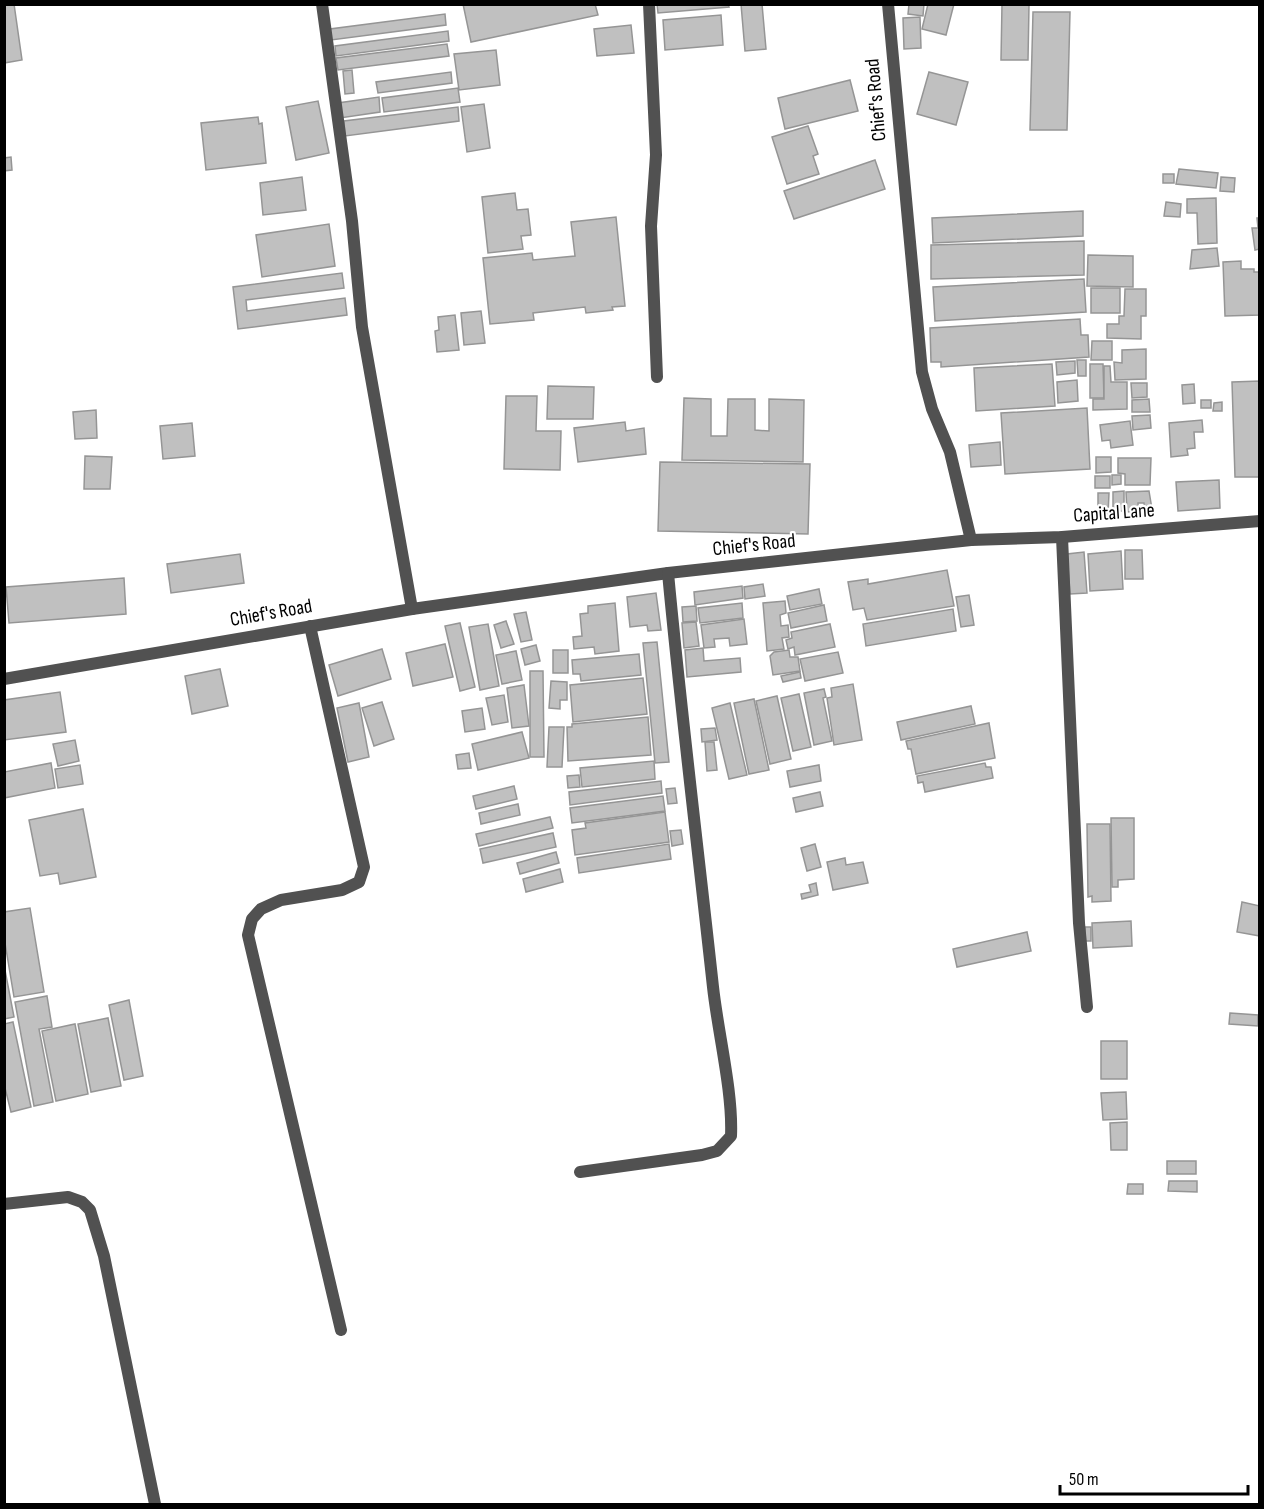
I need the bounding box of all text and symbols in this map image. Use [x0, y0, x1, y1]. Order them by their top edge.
street label: Chief's Road [860, 58, 892, 142]
street label: Capital Lane [1073, 498, 1155, 528]
street label: Chief's Road [711, 529, 797, 561]
street label: Chief's Road [228, 594, 314, 632]
scale bar [1060, 1458, 1248, 1496]
text: 50 m [1069, 1469, 1099, 1490]

